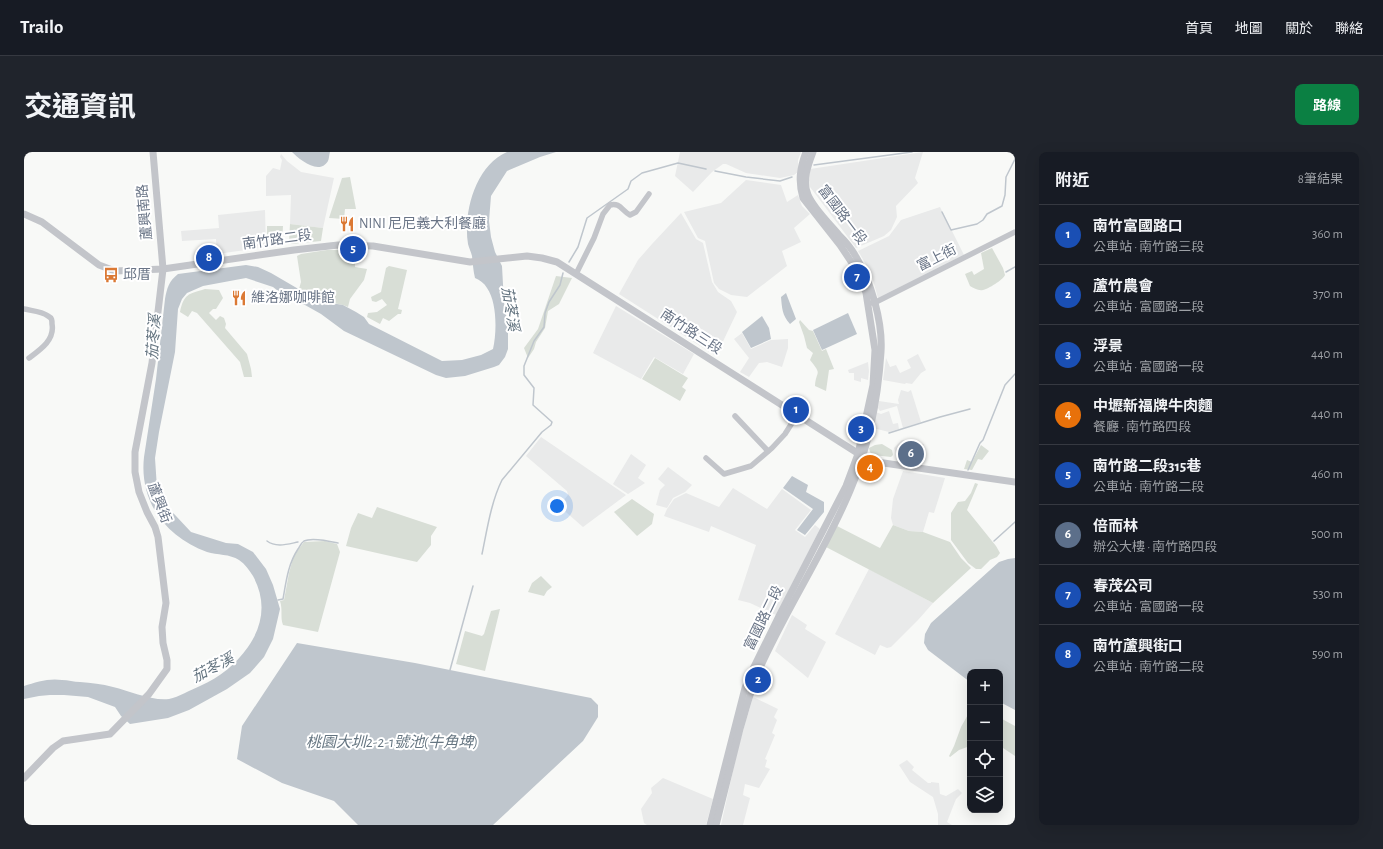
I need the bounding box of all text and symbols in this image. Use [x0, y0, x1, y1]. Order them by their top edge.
text: Trailo [20, 18, 63, 37]
text: 首頁 [1185, 22, 1213, 36]
text: 地圖 [1235, 22, 1263, 36]
text: 關於 [1285, 22, 1313, 36]
text: 聯絡 [1335, 22, 1363, 36]
button: 路線 [1295, 84, 1359, 125]
text: 交通資訊 [24, 94, 136, 122]
text: 附近 [1055, 172, 1089, 189]
text: 8筆結果 [1298, 173, 1343, 186]
street label: 富國路一段 [815, 182, 869, 247]
street label: 蘆興南路 [135, 183, 154, 241]
restaurant icon: NINI 尼尼義大利餐廳 [338, 215, 356, 233]
place label: NINI 尼尼義大利餐廳 [359, 215, 486, 231]
text: 南竹富國路口 [1093, 219, 1183, 234]
street label: 南竹路二段 [241, 227, 313, 252]
text: 1 [1066, 228, 1070, 241]
text: 360 m [1312, 228, 1343, 241]
pin: 5 [340, 234, 366, 264]
street label: 富上街 [915, 241, 959, 274]
text: 公車站 · 南竹路三段 [1093, 241, 1204, 254]
pin: 8 [196, 243, 222, 273]
pin: 7 [844, 262, 870, 292]
bus stop icon: 邱厝 [102, 266, 120, 284]
place label: 邱厝 [123, 267, 151, 282]
text: 蘆竹農會 [1093, 279, 1153, 294]
water label: 茄苳溪 [499, 285, 522, 334]
text: 2 [1065, 288, 1071, 301]
text: 370 m [1313, 288, 1343, 301]
restaurant icon: 維洛娜咖啡館 [230, 289, 248, 307]
place label: 維洛娜咖啡館 [251, 289, 335, 305]
text: 公車站 · 富國路二段 [1093, 301, 1204, 314]
street label: 南竹路三段 [658, 306, 725, 357]
water label: 茄苳溪 [144, 312, 163, 360]
text: 浮景 [1093, 339, 1123, 354]
text: 3 [1065, 348, 1071, 361]
text: 440 m [1311, 348, 1343, 361]
text: 公車站 · 富國路一段 [1093, 361, 1204, 374]
pin: 1 [783, 395, 809, 425]
text: 中壢新福牌牛肉麵 [1093, 399, 1213, 414]
text: 4 [1065, 408, 1071, 421]
text: 440 m [1311, 408, 1343, 421]
pin: 3 [848, 414, 874, 444]
text: 餐廳 · 南竹路四段 [1093, 421, 1191, 434]
pin: 6 [898, 439, 924, 469]
pin: 4 [857, 453, 883, 483]
text: 南竹路二段315巷 [1093, 459, 1201, 474]
text: 5 [1065, 468, 1071, 481]
text: 460 m [1311, 468, 1343, 481]
street label: 蘆興街 [145, 481, 174, 525]
text: 公車站 · 南竹路二段 [1093, 481, 1204, 494]
your location [547, 496, 567, 516]
text: 倍而林 [1093, 519, 1138, 534]
text: 6 [1065, 528, 1071, 541]
text: 500 m [1311, 528, 1343, 541]
text: 辦公大樓 · 南竹路四段 [1093, 541, 1217, 554]
text: 春茂公司 [1093, 579, 1153, 594]
street label: 富國路二段 [741, 583, 786, 653]
text: 7 [1065, 588, 1071, 601]
text: 530 m [1313, 588, 1343, 601]
text: 公車站 · 富國路一段 [1093, 601, 1204, 614]
text: 南竹蘆興街口 [1093, 639, 1183, 654]
text: 8 [1065, 648, 1071, 661]
text: 590 m [1312, 648, 1343, 661]
water label: 茄苳溪 [189, 649, 238, 685]
text: 公車站 · 南竹路二段 [1093, 661, 1204, 674]
pin: 2 [745, 665, 771, 695]
map controls [967, 669, 1003, 813]
button: + [967, 669, 1003, 705]
button: − [967, 705, 1003, 741]
water label: 桃園大圳2-2-1號池(牛角埤) [306, 734, 478, 750]
button: locate [967, 741, 1003, 777]
button: layers [967, 777, 1003, 813]

